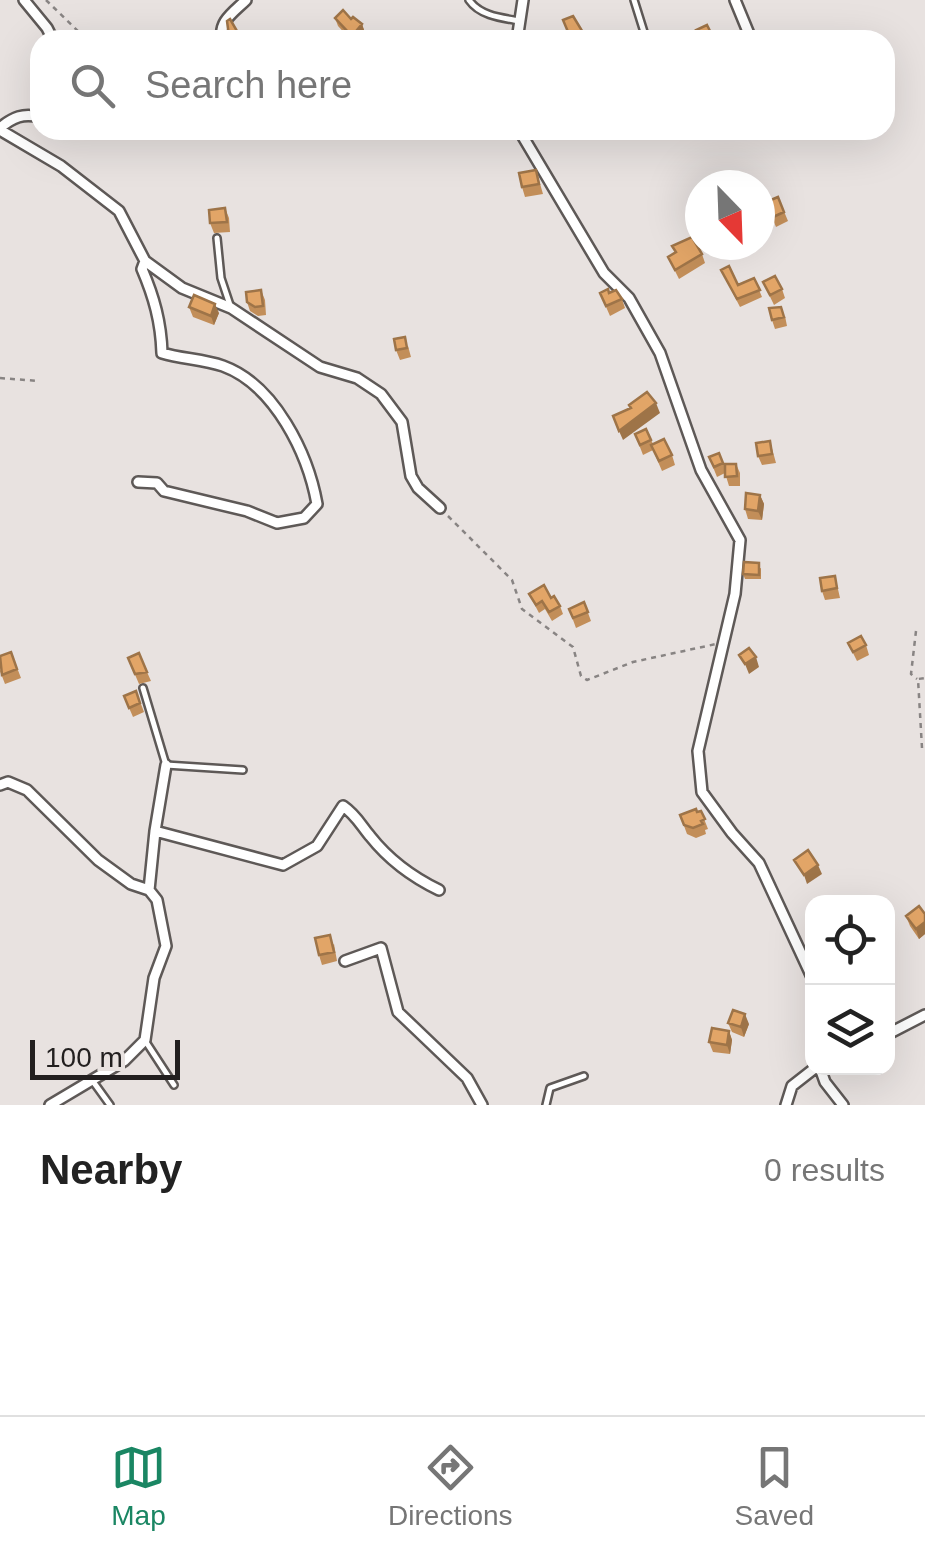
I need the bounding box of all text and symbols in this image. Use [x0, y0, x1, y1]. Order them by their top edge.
search box [30, 30, 895, 140]
icon: search [65, 58, 120, 113]
text: Search here [145, 64, 352, 106]
north arrow [685, 170, 775, 260]
map controls [805, 895, 895, 1075]
button: locate [805, 895, 895, 985]
button: layers [805, 985, 895, 1075]
scale bar [30, 1035, 180, 1080]
text: 100 m [45, 1042, 123, 1073]
text: Nearby [40, 1146, 182, 1193]
text: 0 results [764, 1152, 885, 1188]
tab: Map [111, 1440, 166, 1532]
tab: Directions [388, 1440, 513, 1532]
tab: Saved [735, 1440, 814, 1532]

